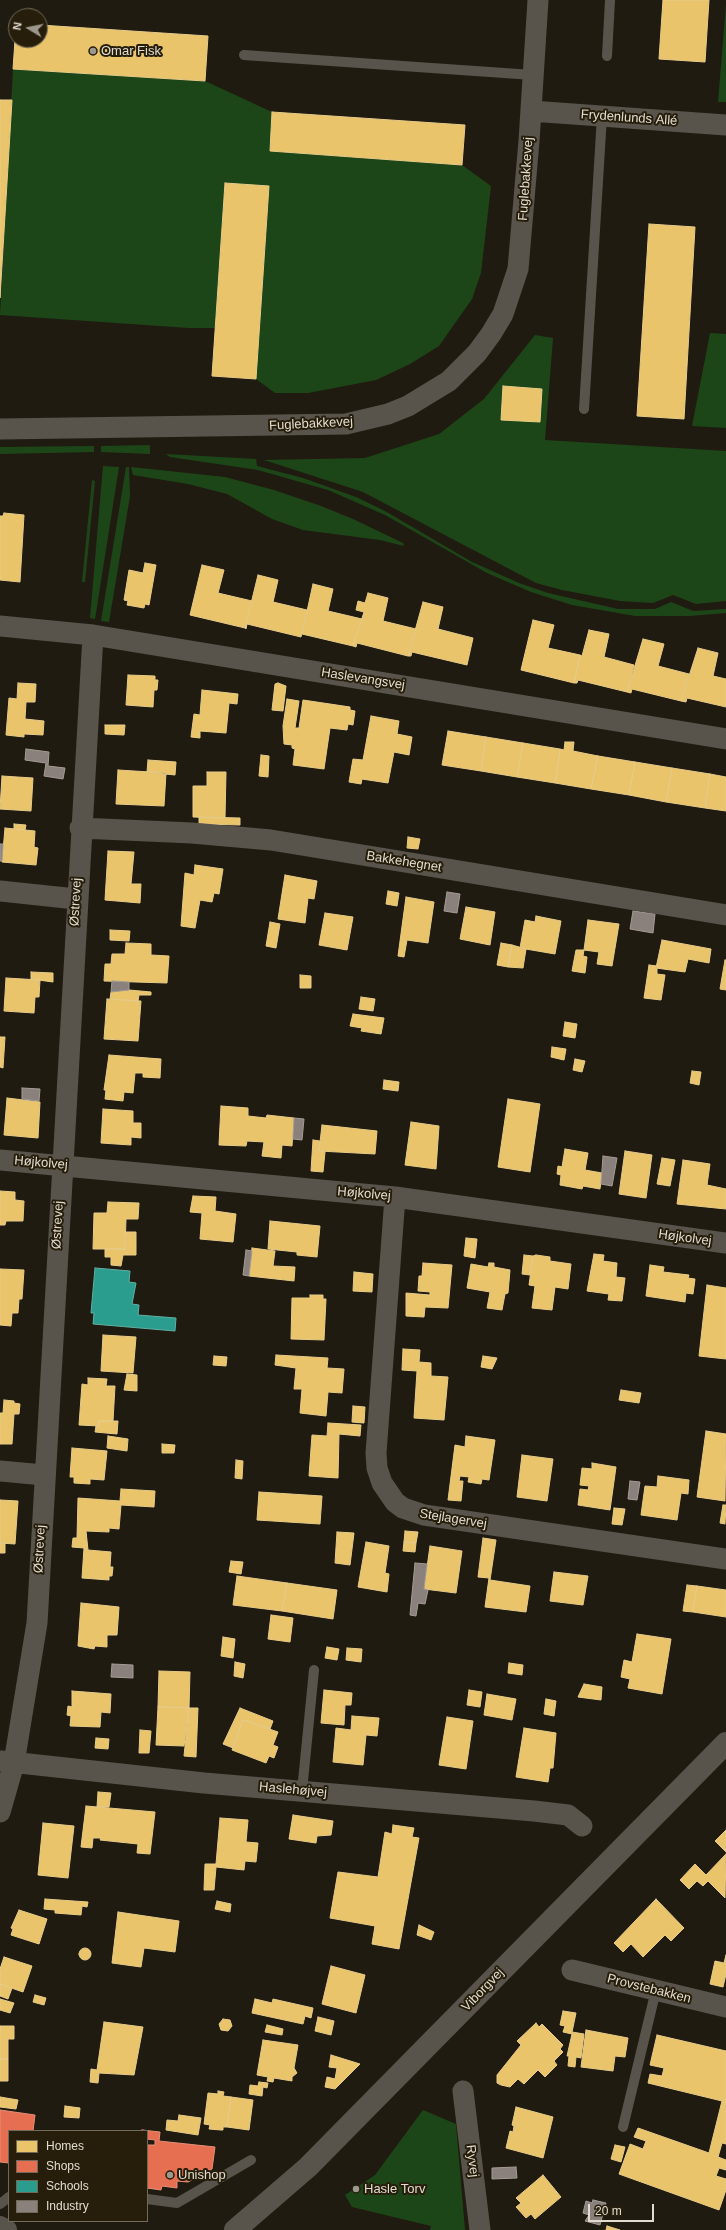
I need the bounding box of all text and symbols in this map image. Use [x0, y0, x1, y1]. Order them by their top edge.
north arrow [8, 8, 48, 48]
text: N [11, 21, 24, 31]
place label: Omar Fisk [101, 43, 161, 59]
marker: Omar Fisk [88, 46, 98, 56]
street label: Frydenlunds Allé [580, 107, 678, 129]
street label: Fuglebakkevej [515, 137, 537, 221]
street label: Fuglebakkevej [269, 414, 353, 434]
street label: Haslevangsvej [320, 665, 406, 693]
street label: Bakkehegnet [365, 848, 443, 876]
street label: Østrevej [67, 877, 85, 927]
street label: Højkolvej [14, 1153, 68, 1173]
street label: Højkolvej [337, 1184, 391, 1204]
street label: Østrevej [49, 1200, 67, 1250]
street label: Højkolvej [657, 1227, 713, 1249]
street label: Stejlagervej [418, 1506, 488, 1532]
street label: Østrevej [31, 1524, 49, 1574]
street label: Haslehøjvej [258, 1779, 328, 1801]
street label: Viborgvej [459, 1965, 507, 2015]
street label: Provstebakken [605, 1971, 693, 2007]
legend [8, 2130, 148, 2222]
text: Homes [46, 2139, 84, 2153]
street label: Ryvej [462, 2144, 482, 2178]
text: Shops [46, 2159, 80, 2173]
place label: Unishop [178, 2167, 226, 2183]
marker: Unishop [165, 2170, 175, 2180]
text: Schools [46, 2179, 89, 2193]
place label: Hasle Torv [364, 2181, 425, 2197]
marker: Hasle Torv [351, 2184, 361, 2194]
scale bar [590, 2196, 656, 2222]
text: Industry [46, 2199, 89, 2213]
text: 20 m [595, 2204, 622, 2218]

